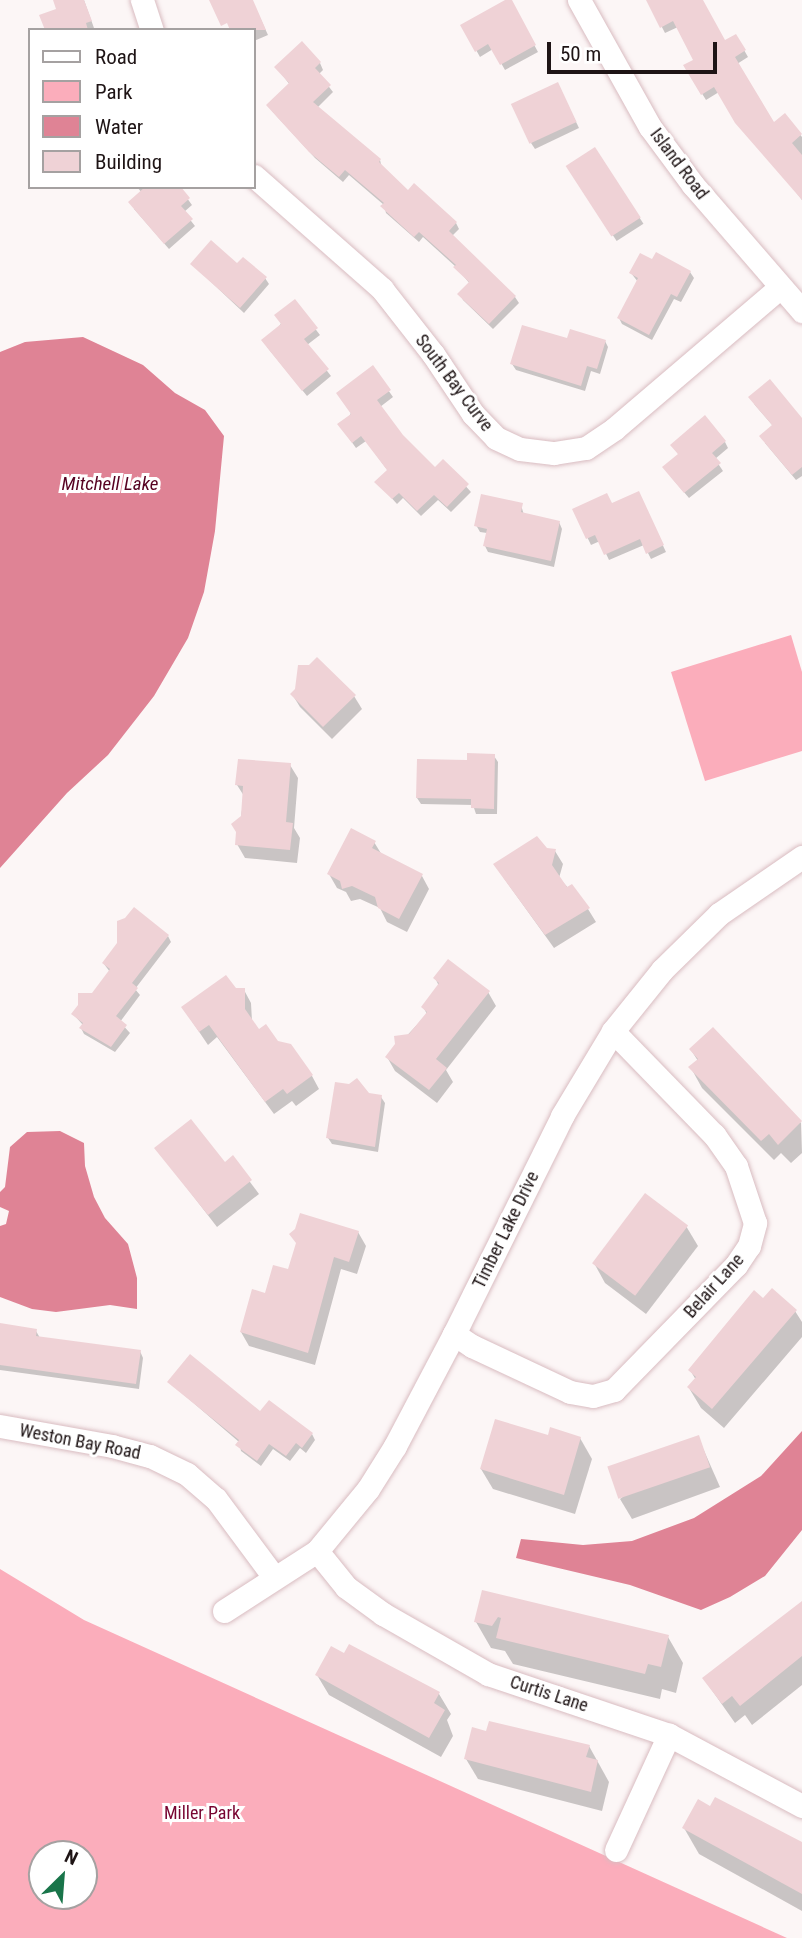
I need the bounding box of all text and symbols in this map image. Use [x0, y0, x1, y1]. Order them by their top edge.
legend [28, 28, 256, 189]
scale bar [550, 28, 720, 72]
text: 50 m [560, 42, 601, 66]
text: Road [95, 45, 137, 69]
text: Park [95, 80, 132, 104]
text: Water [95, 115, 143, 139]
street label: Island Road [645, 124, 713, 204]
text: Building [95, 150, 162, 174]
street label: South Bay Curve [411, 330, 497, 436]
water label: Mitchell Lake [62, 473, 158, 495]
street label: Timber Lake Drive [468, 1168, 544, 1292]
street label: Belair Lane [680, 1249, 748, 1323]
street label: Weston Bay Road [17, 1420, 143, 1464]
street label: Curtis Lane [507, 1671, 591, 1717]
park label: Miller Park [164, 1802, 240, 1824]
north arrow [28, 1840, 98, 1910]
text: N [61, 1844, 81, 1870]

